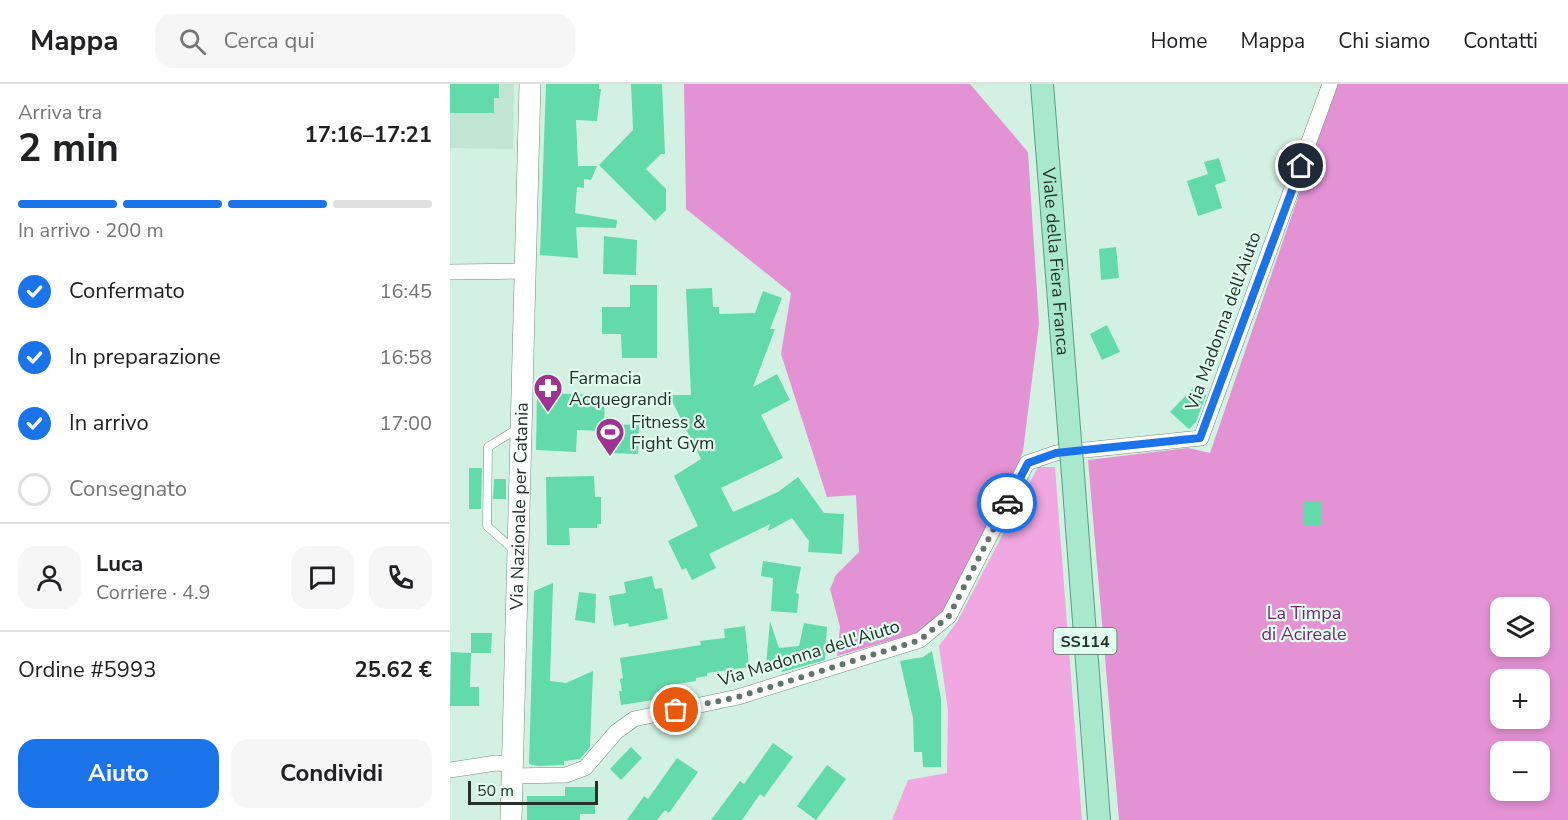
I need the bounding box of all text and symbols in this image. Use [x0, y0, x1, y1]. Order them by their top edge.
search box [155, 14, 575, 68]
text: Mappa [30, 22, 119, 60]
icon: search [176, 25, 209, 58]
text: Cerca qui [224, 26, 315, 56]
text: Home [1151, 27, 1207, 55]
text: Mappa [1240, 27, 1305, 55]
text: Chi siamo [1338, 27, 1430, 55]
text: Contatti [1463, 27, 1538, 55]
text: Arriva tra [18, 99, 102, 126]
text: 17:16–17:21 [304, 120, 432, 150]
text: 2 min [18, 122, 119, 175]
pin [1275, 140, 1326, 191]
icon: home [1284, 149, 1317, 182]
street label: Viale della Fiera Franca [1037, 166, 1075, 356]
text: In arrivo · 200 m [18, 217, 164, 244]
street label: Via Madonna dell'Aiuto [1179, 228, 1267, 415]
icon: check [18, 275, 51, 308]
text: Confermato [69, 276, 185, 306]
text: 16:45 [379, 278, 432, 305]
icon: check [18, 341, 51, 374]
text: In preparazione [69, 342, 221, 372]
text: 16:58 [379, 344, 432, 371]
place label: Farmacia Acquegrandi [569, 366, 672, 411]
pharmacy icon: Farmacia Acquegrandi [532, 372, 564, 414]
street label: Via Nazionale per Catania [504, 402, 534, 611]
icon: check [18, 407, 51, 440]
text: In arrivo [69, 408, 149, 438]
text: 17:00 [379, 410, 432, 437]
place label: Fitness & Fight Gym [631, 410, 714, 455]
sports icon: Fitness & Fight Gym [594, 416, 626, 458]
courier [977, 473, 1037, 533]
text: Consegnato [69, 474, 187, 504]
icon: car [991, 487, 1024, 520]
button: person [18, 546, 81, 609]
button: chat [291, 546, 354, 609]
button: phone [369, 546, 432, 609]
text: Luca [96, 549, 143, 579]
text: Corriere · 4.9 [96, 579, 211, 606]
map controls [1490, 597, 1550, 801]
button: layers [1490, 597, 1550, 657]
park label: La Timpa di Acireale [1261, 601, 1347, 646]
street label: Via Madonna dell'Aiuto [714, 614, 903, 692]
road number: SS114 [1054, 628, 1116, 654]
text: Ordine #5993 [18, 655, 156, 685]
text: 25.62 € [355, 655, 432, 685]
button: + [1490, 669, 1550, 729]
pin [650, 684, 701, 735]
icon: bag [659, 693, 692, 726]
button: Aiuto [18, 739, 219, 808]
button: Condividi [231, 739, 432, 808]
button: − [1490, 741, 1550, 801]
scale bar [468, 778, 598, 806]
text: 50 m [477, 780, 514, 802]

